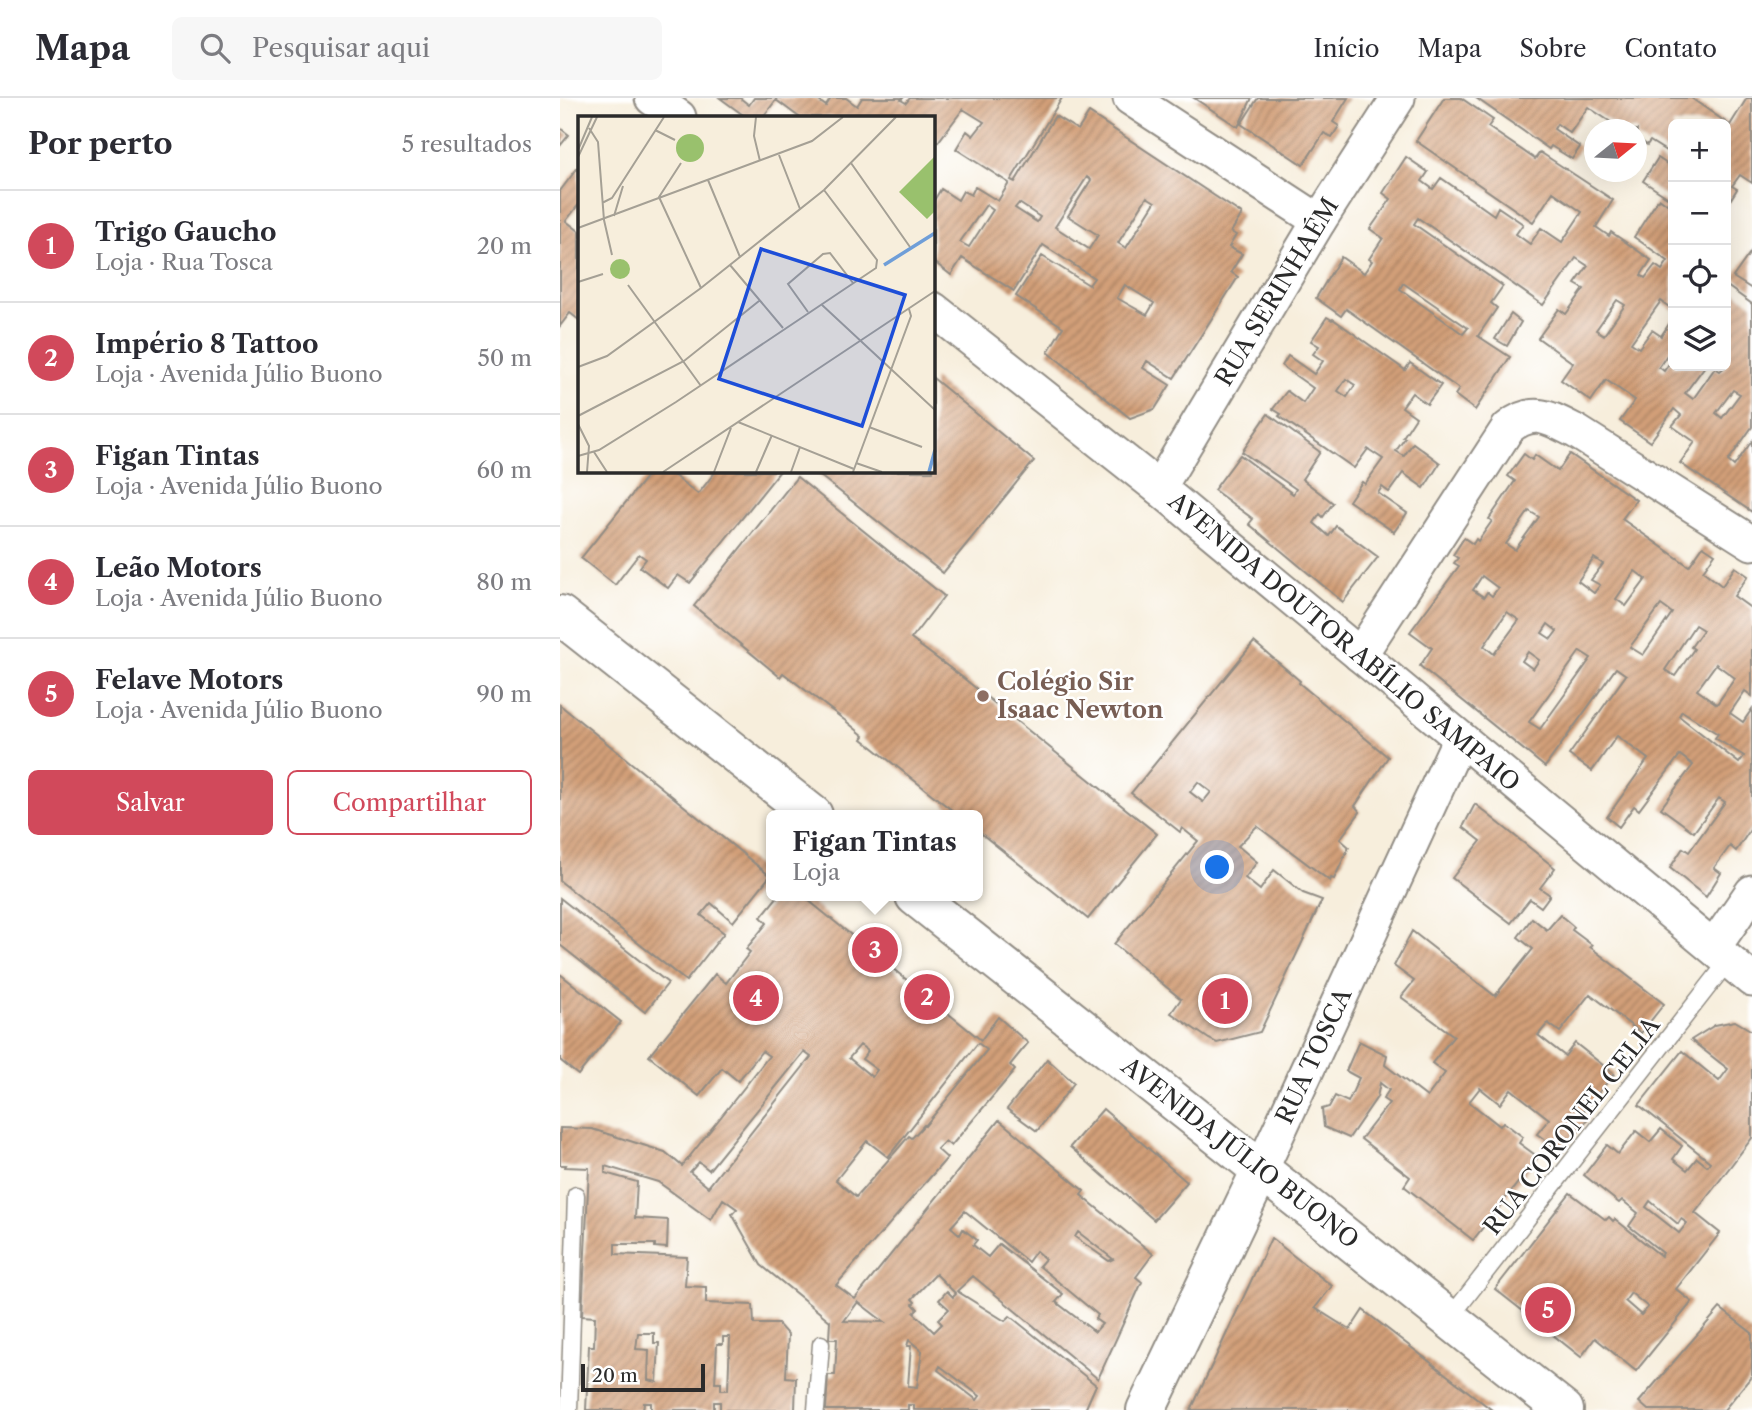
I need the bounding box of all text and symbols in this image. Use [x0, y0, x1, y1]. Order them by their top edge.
search box [172, 17, 662, 80]
text: Mapa [35, 28, 130, 69]
icon: search [196, 29, 234, 67]
text: Pesquisar aqui [252, 32, 430, 64]
text: Início [1313, 34, 1379, 63]
text: Mapa [1417, 34, 1482, 63]
text: Sobre [1520, 34, 1586, 63]
text: Contato [1624, 34, 1717, 63]
inset map [578, 116, 934, 472]
north arrow [1584, 119, 1647, 182]
map controls [1668, 119, 1731, 371]
button: + [1668, 119, 1731, 182]
text: Por perto [28, 125, 173, 162]
text: 5 resultados [402, 130, 532, 158]
button: − [1668, 182, 1731, 245]
street label: RUA SERINHAÉM [1209, 192, 1344, 391]
text: Trigo Gaucho [95, 216, 277, 248]
text: 1 [46, 232, 56, 260]
text: 20 m [477, 232, 532, 260]
button: locate [1668, 245, 1731, 308]
text: Loja · Rua Tosca [95, 248, 273, 276]
button: layers [1668, 308, 1731, 371]
text: Império 8 Tattoo [95, 328, 319, 360]
text: 2 [44, 344, 58, 372]
text: 50 m [477, 344, 532, 372]
text: Loja · Avenida Júlio Buono [95, 360, 383, 388]
text: Figan Tintas [95, 440, 260, 472]
text: 3 [45, 456, 58, 484]
text: 60 m [476, 456, 532, 484]
text: Loja · Avenida Júlio Buono [95, 472, 383, 500]
street label: AVENIDA DOUTOR ABÍLIO SAMPAIO [1162, 485, 1526, 797]
text: Leão Motors [95, 552, 262, 584]
text: 4 [44, 568, 58, 596]
text: 80 m [476, 568, 532, 596]
text: Loja · Avenida Júlio Buono [95, 584, 383, 612]
text: Felave Motors [95, 664, 283, 696]
place label: Colégio Sir Isaac Newton [997, 667, 1164, 724]
text: 5 [45, 680, 57, 708]
text: 90 m [476, 680, 532, 708]
marker: Colégio Sir Isaac Newton [975, 688, 991, 704]
text: Loja · Avenida Júlio Buono [95, 696, 383, 724]
button: Salvar [28, 770, 273, 835]
button: Compartilhar [287, 770, 532, 835]
popup [766, 810, 983, 901]
text: Figan Tintas [792, 826, 957, 858]
your location [1200, 850, 1234, 884]
text: Loja [792, 858, 840, 886]
pin: 3 [852, 924, 898, 976]
pin: 2 [904, 971, 950, 1023]
pin: 4 [733, 972, 779, 1024]
pin: 1 [1202, 975, 1248, 1027]
street label: RUA TOSCA [1270, 982, 1358, 1128]
street label: RUA CORONEL CELIA [1477, 1010, 1667, 1241]
street label: AVENIDA JÚLIO BUONO [1115, 1050, 1365, 1254]
pin: 5 [1525, 1284, 1571, 1336]
scale bar [581, 1361, 705, 1393]
text: 20 m [592, 1364, 638, 1387]

